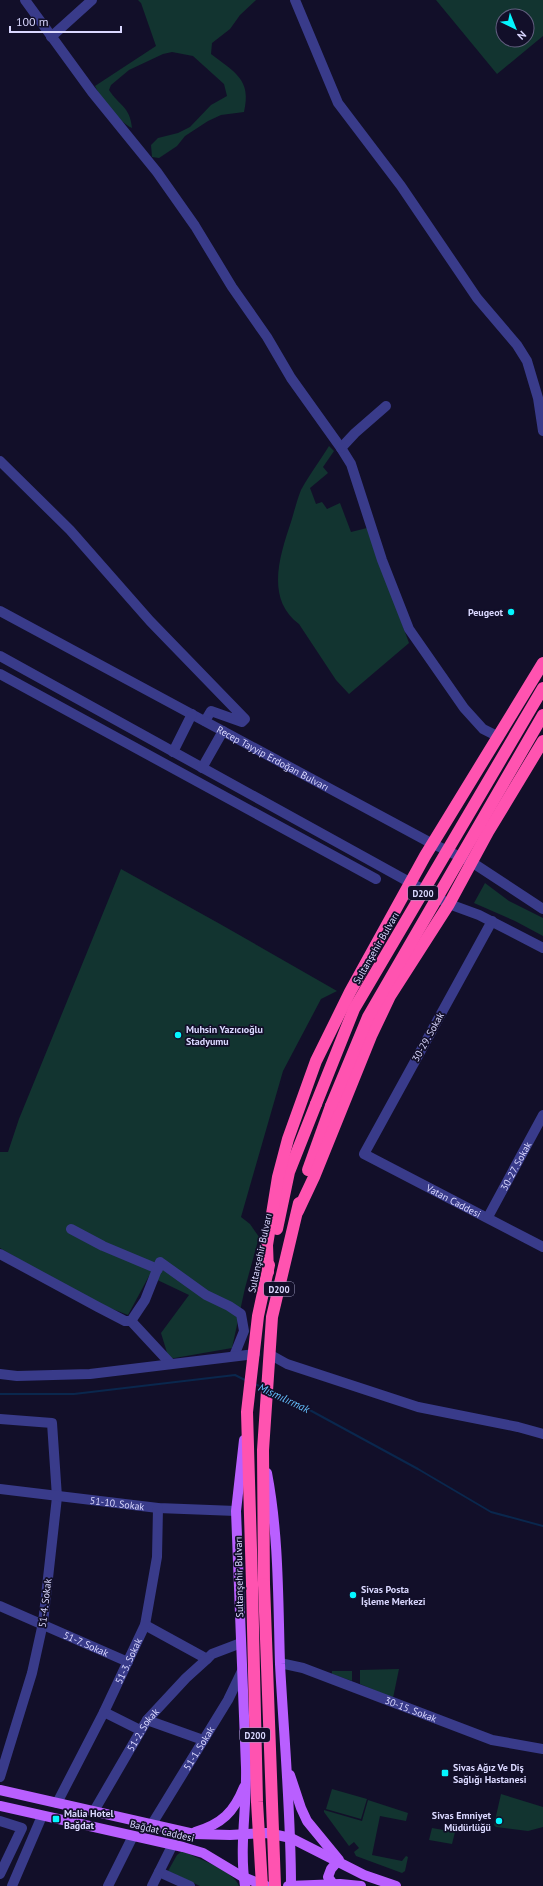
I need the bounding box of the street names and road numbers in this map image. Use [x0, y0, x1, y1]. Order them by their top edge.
street label: Recep Tayyip Erdoğan Bulvarı [215, 723, 331, 793]
road number: D200 [408, 886, 438, 900]
street label: Sultanşehir Bulvarı [350, 910, 402, 986]
street label: 30-29. Sokak [409, 1010, 447, 1064]
street label: 30-27. Sokak [497, 1139, 534, 1193]
street label: Vatan Caddesi [423, 1181, 483, 1220]
street label: Sultanşehir Bulvarı [245, 1212, 275, 1294]
road number: D200 [264, 1282, 294, 1296]
street label: 51-10. Sokak [89, 1493, 145, 1513]
street label: Sultanşehir Bulvarı [232, 1536, 246, 1618]
street label: 51-4. Sokak [36, 1578, 54, 1628]
street label: 51-7. Sokak [61, 1628, 111, 1659]
street label: 51-3. Sokak [112, 1636, 145, 1686]
street label: 30-15. Sokak [383, 1693, 439, 1725]
street label: 51-2. Sokak [124, 1705, 162, 1753]
street label: 51-1. Sokak [180, 1724, 217, 1773]
road number: D200 [240, 1728, 270, 1742]
street label: Bağdat Caddesi [128, 1817, 196, 1845]

